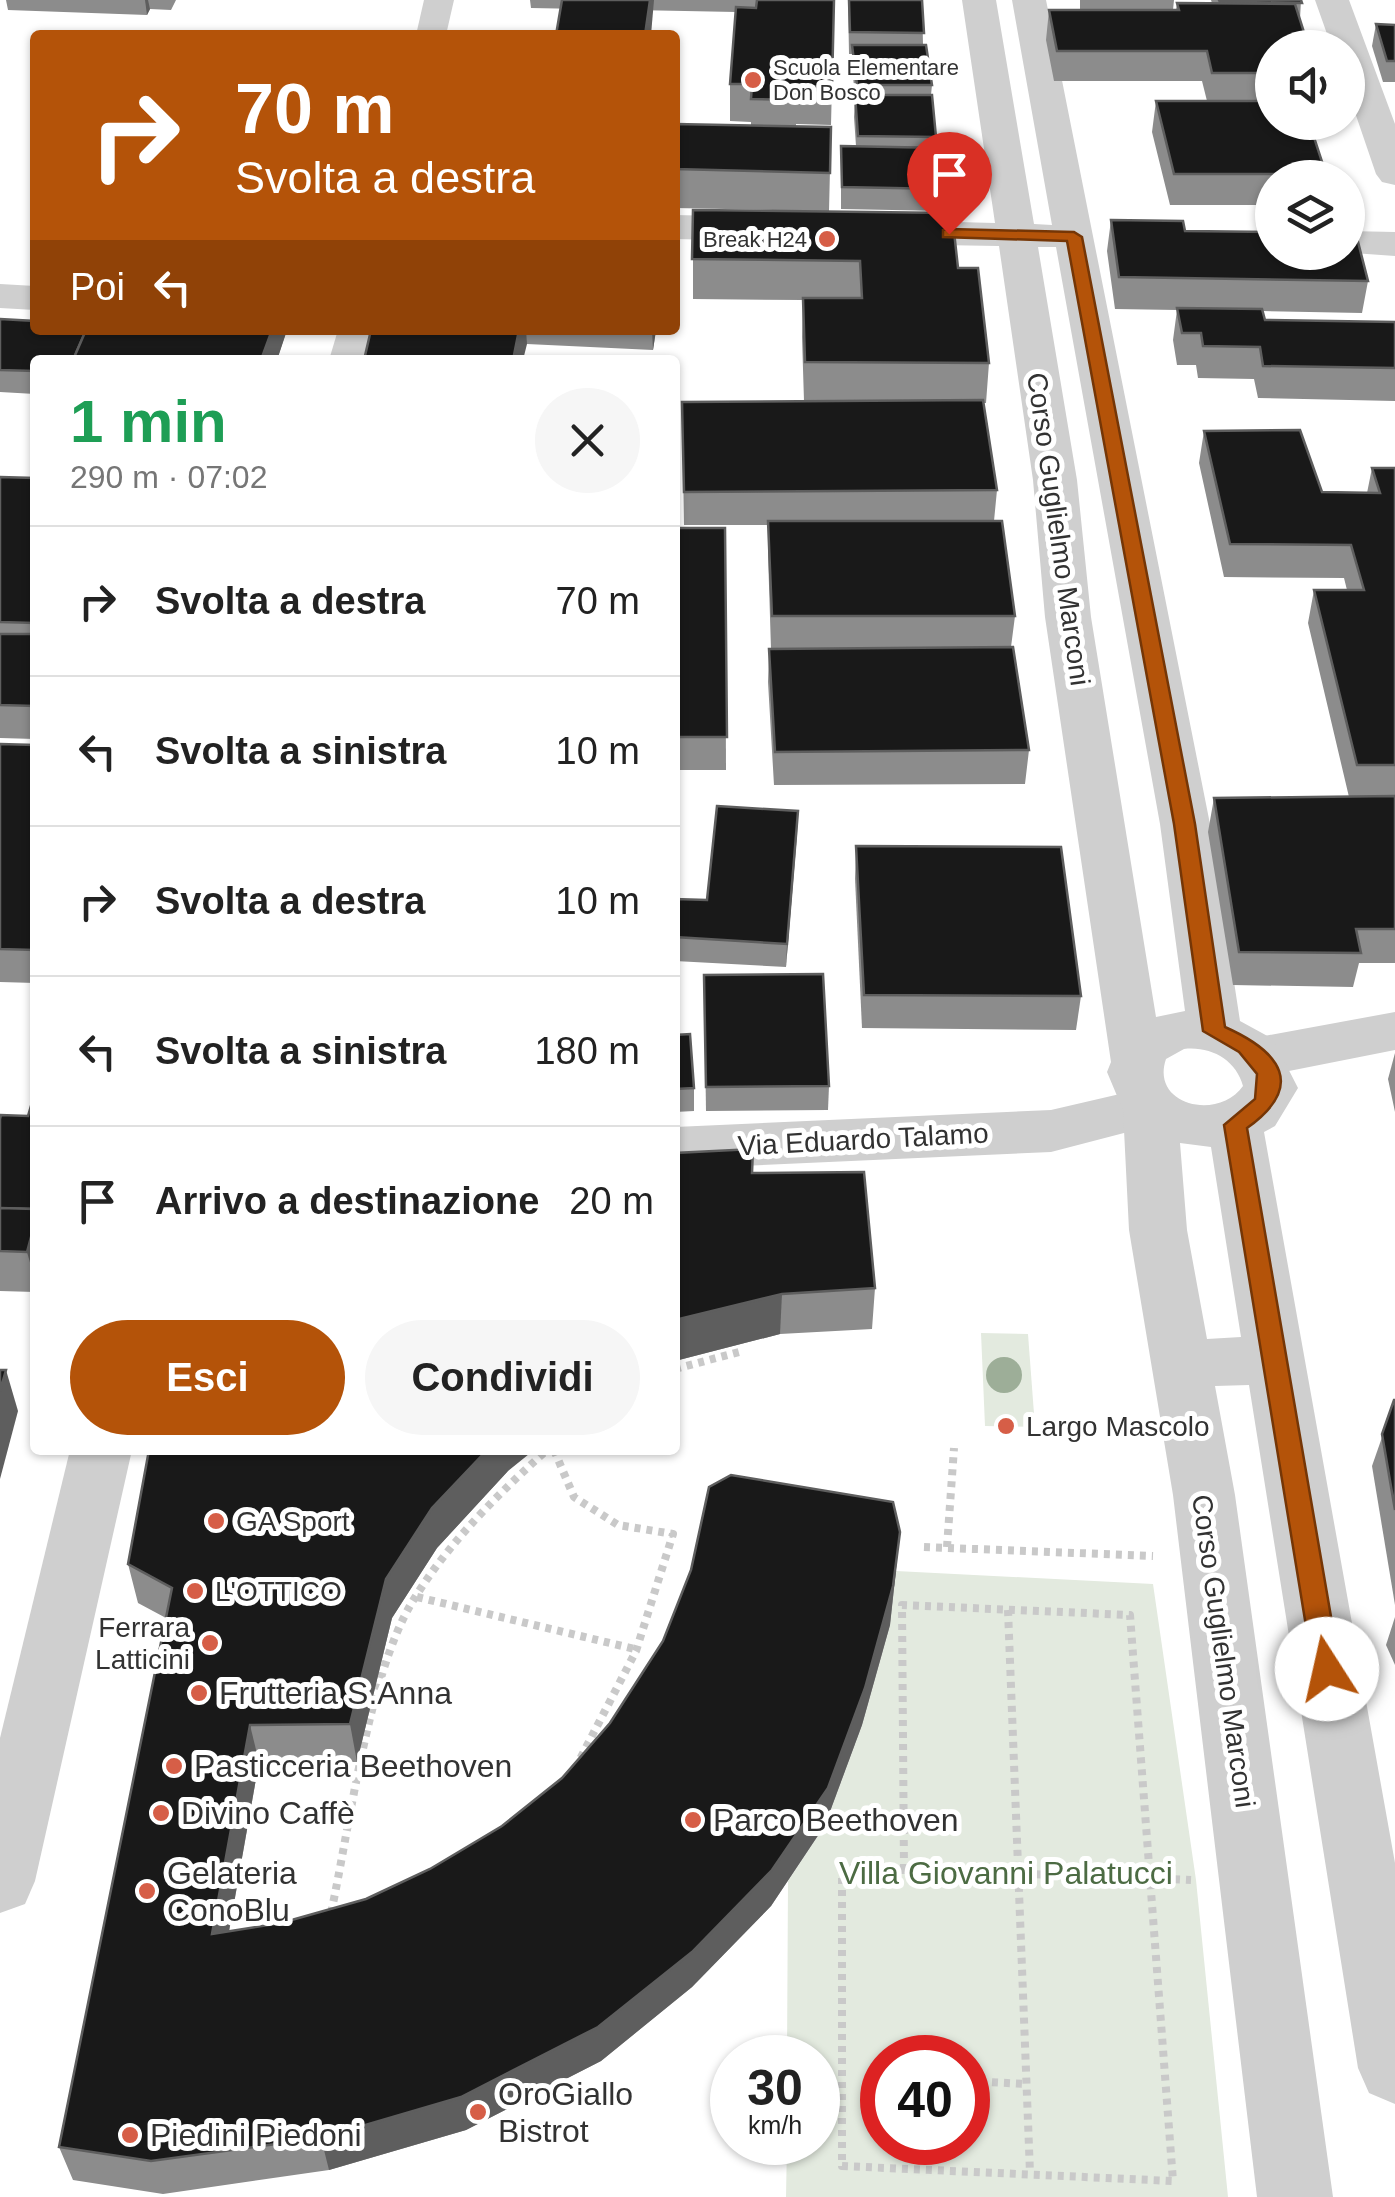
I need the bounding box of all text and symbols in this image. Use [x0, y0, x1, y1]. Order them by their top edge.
map controls [1255, 30, 1365, 270]
button: sound [1255, 30, 1365, 140]
place label: Scuola Elementare Don Bosco [773, 55, 959, 105]
marker: Scuola Elementare Don Bosco [742, 69, 764, 91]
icon: right [70, 70, 200, 200]
text: 70 m [235, 70, 395, 148]
pin [907, 132, 992, 235]
icon: arrive [922, 147, 977, 202]
text: Svolta a destra [235, 152, 535, 203]
button: layers [1255, 160, 1365, 270]
place label: Break H24 [703, 227, 807, 252]
marker: Break H24 [816, 228, 838, 250]
icon: left [145, 260, 200, 315]
text: Poi [70, 266, 125, 308]
street label: Corso Guglielmo Marconi [1021, 371, 1096, 688]
text: 1 min [70, 388, 227, 455]
button: close [535, 388, 640, 493]
text: 290 m · 07:02 [70, 459, 267, 495]
icon: right [70, 574, 125, 629]
text: Svolta a destra [155, 580, 425, 622]
text: 70 m [556, 580, 640, 622]
icon: left [70, 724, 125, 779]
text: Svolta a sinistra [155, 730, 446, 772]
text: 10 m [556, 730, 640, 772]
icon: right [70, 874, 125, 929]
text: Svolta a destra [155, 880, 425, 922]
text: 10 m [556, 880, 640, 922]
icon: left [70, 1024, 125, 1079]
text: Svolta a sinistra [155, 1030, 446, 1072]
text: 180 m [534, 1030, 640, 1072]
street label: Via Eduardo Talamo [737, 1117, 989, 1162]
icon: arrive [70, 1174, 125, 1229]
text: Arrivo a destinazione [155, 1180, 539, 1222]
text: 20 m [569, 1180, 654, 1222]
button: Esci [70, 1320, 345, 1435]
button: Condividi [365, 1320, 640, 1435]
place label: Largo Mascolo [1026, 1411, 1210, 1442]
marker: Largo Mascolo [995, 1415, 1017, 1437]
street label: Corso Guglielmo Marconi [1186, 1493, 1261, 1810]
place label: GA Sport [236, 1506, 350, 1537]
marker: GA Sport [205, 1510, 227, 1532]
place label: L'OTTICO [215, 1576, 342, 1607]
marker: L'OTTICO [184, 1580, 206, 1602]
place label: Ferrara Latticini [95, 1612, 190, 1675]
position arrow [1275, 1617, 1379, 1721]
marker: Ferrara Latticini [199, 1632, 221, 1654]
place label: Frutteria S.Anna [219, 1675, 452, 1711]
marker: Frutteria S.Anna [188, 1682, 210, 1704]
place label: Pasticceria Beethoven [194, 1748, 512, 1784]
marker: Pasticceria Beethoven [163, 1755, 185, 1777]
place label: Divino Caffè [181, 1795, 355, 1831]
marker: Divino Caffè [150, 1802, 172, 1824]
place label: Parco Beethoven [713, 1802, 959, 1838]
marker: Parco Beethoven [682, 1809, 704, 1831]
place label: Gelateria ConoBlu [167, 1855, 297, 1928]
park label: Villa Giovanni Palatucci [839, 1855, 1173, 1891]
marker: Gelateria ConoBlu [136, 1880, 158, 1902]
speed limit sign: 40 [860, 2035, 990, 2165]
text: 30 [747, 2060, 803, 2116]
place label: OroGiallo Bistrot [498, 2076, 633, 2149]
marker: OroGiallo Bistrot [467, 2101, 489, 2123]
text: km/h [748, 2111, 802, 2139]
place label: Piedini Piedoni [150, 2117, 362, 2153]
marker: Piedini Piedoni [119, 2124, 141, 2146]

